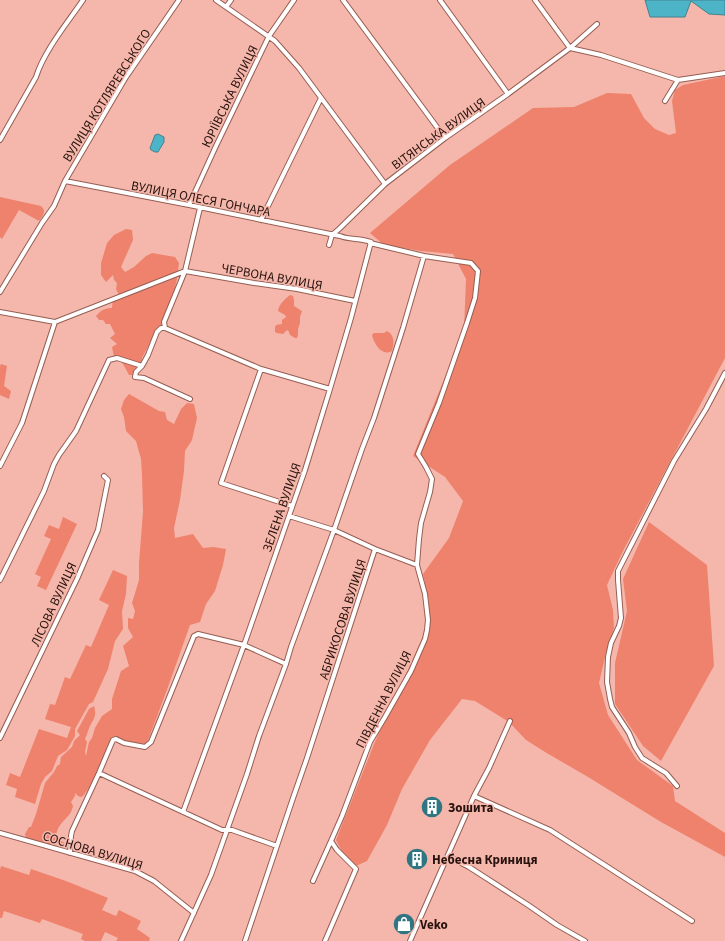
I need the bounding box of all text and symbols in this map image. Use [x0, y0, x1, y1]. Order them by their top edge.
street label: ВУЛИЦЯ КОТЛЯРЕВСЬКОГО [58, 26, 155, 166]
street label: ЮРІЇВСЬКА ВУЛИЦЯ [197, 42, 263, 151]
street label: ВІТЯНСЬКА ВУЛИЦЯ [388, 94, 489, 174]
street label: ВУЛИЦЯ ОЛЕСЯ ГОНЧАРА [130, 177, 273, 221]
street label: ЧЕРВОНА ВУЛИЦЯ [220, 259, 324, 295]
street label: ЗЕЛЕНА ВУЛИЦЯ [258, 460, 306, 554]
street label: АБРИКОСОВА ВУЛИЦЯ [315, 557, 371, 682]
street label: ЛІСОВА ВУЛИЦЯ [27, 559, 81, 649]
street label: ПІВДЕННА ВУЛИЦЯ [352, 648, 416, 751]
building icon: Зошита [419, 794, 445, 820]
place label: Зошита [448, 799, 494, 817]
street label: СОСНОВА ВУЛИЦЯ [40, 827, 145, 875]
building icon: Небесна Криниця [404, 846, 430, 872]
place label: Небесна Криниця [432, 851, 538, 869]
shop icon: Veko [391, 911, 417, 937]
place label: Veko [419, 916, 448, 934]

